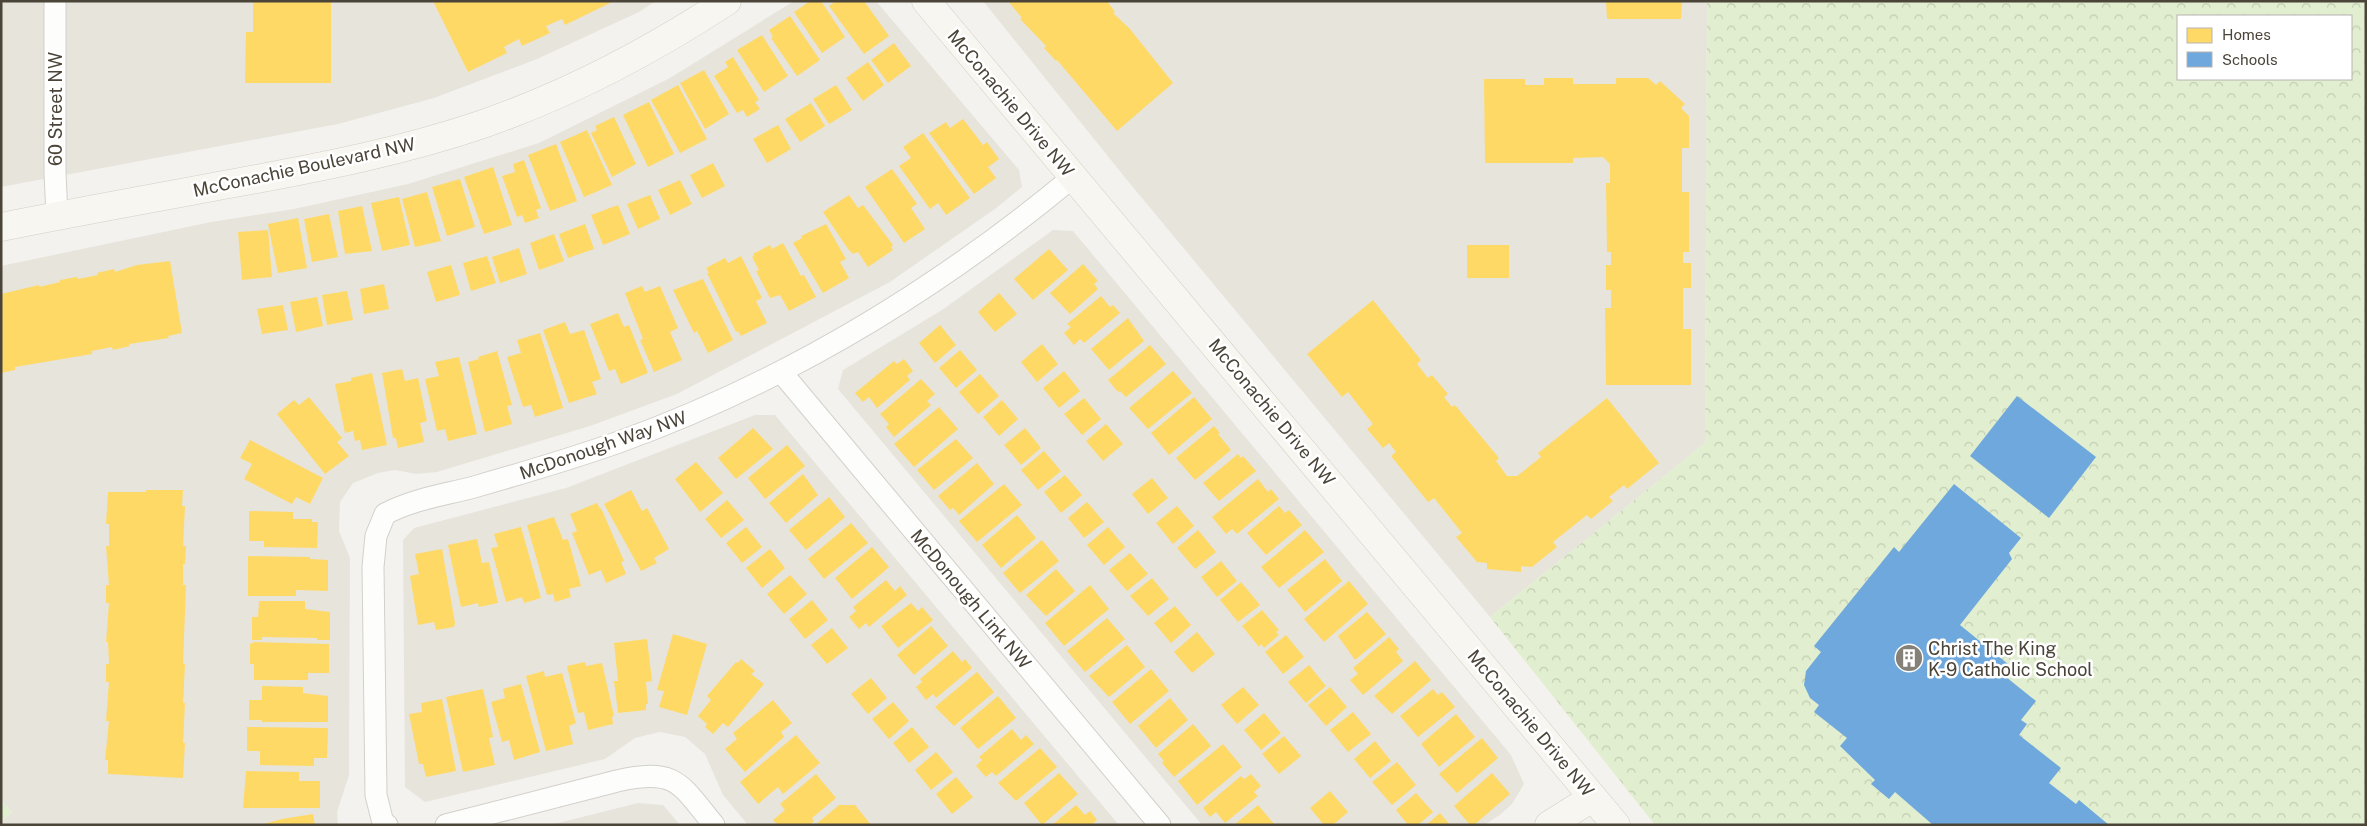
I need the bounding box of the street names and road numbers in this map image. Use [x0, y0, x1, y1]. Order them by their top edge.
street label: McConachie Drive NW [943, 25, 1079, 181]
street label: 60 Street NW [45, 52, 66, 166]
street label: McConachie Boulevard NW [191, 133, 417, 201]
street label: McConachie Drive NW [1204, 334, 1340, 490]
street label: McDonough Way NW [517, 407, 689, 483]
street label: McDonough Link NW [907, 525, 1035, 673]
street label: McConachie Drive NW [1463, 645, 1599, 801]

